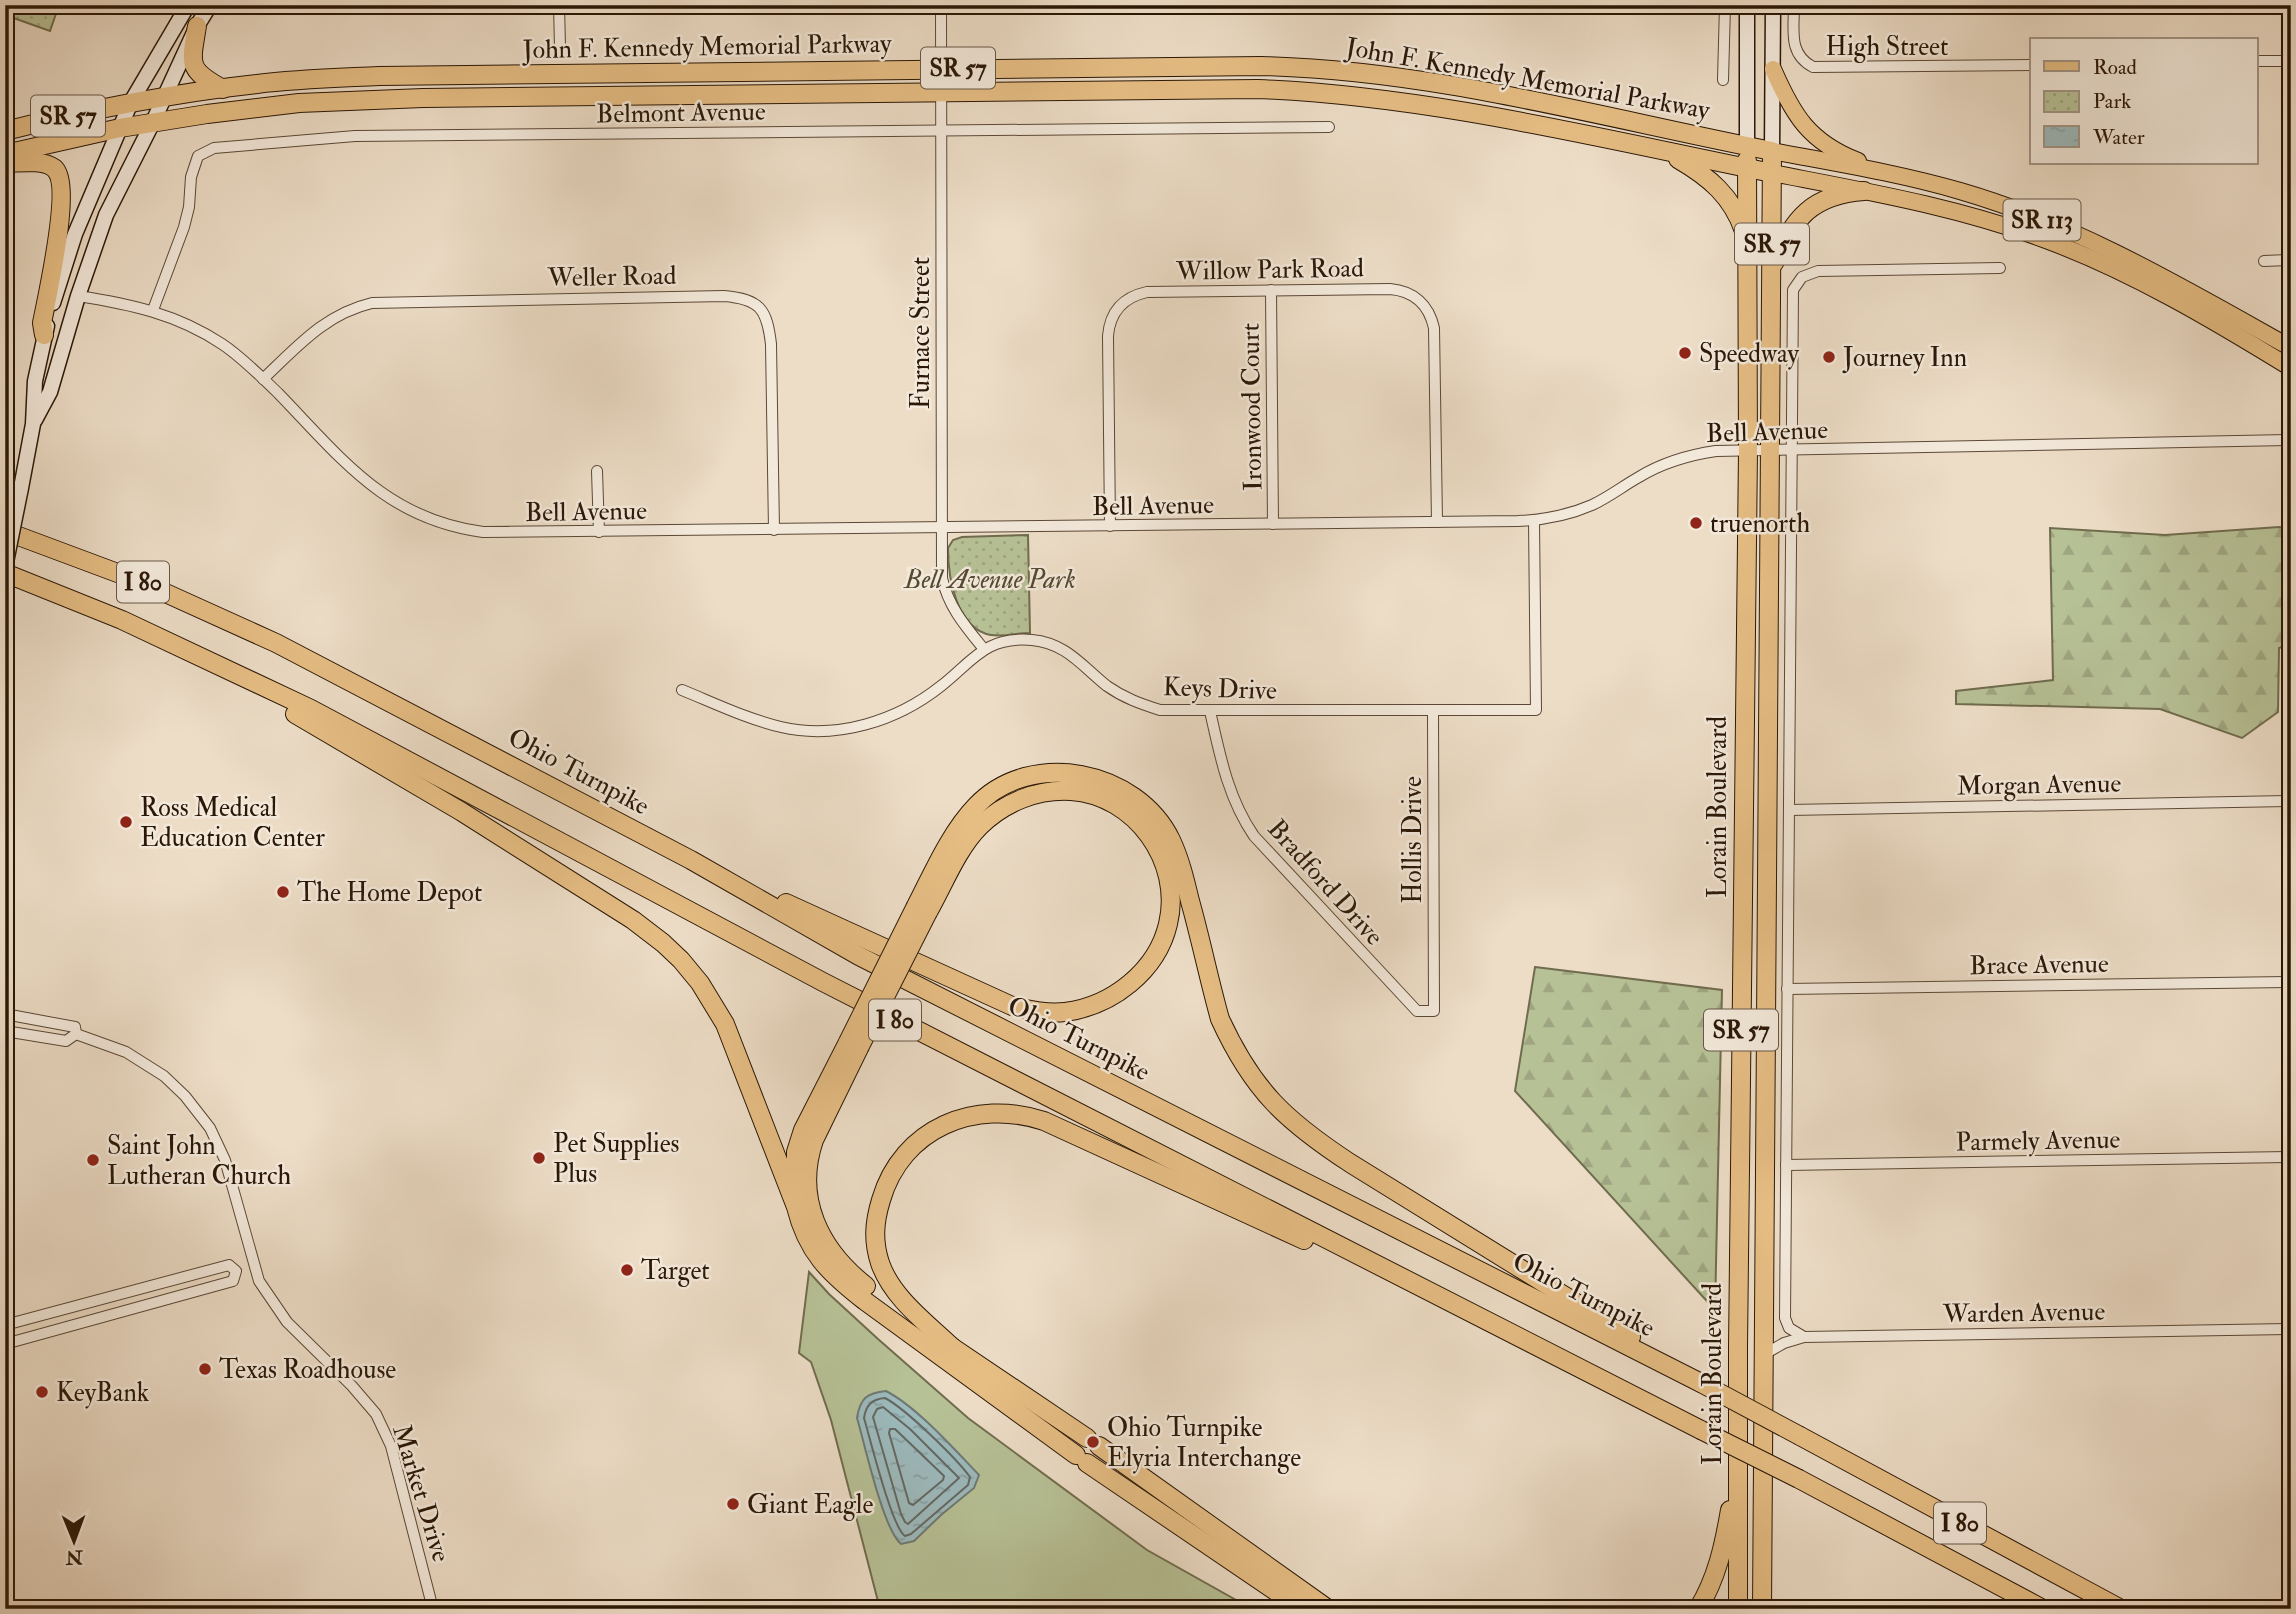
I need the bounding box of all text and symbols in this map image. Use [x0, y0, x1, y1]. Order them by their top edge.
street label: John F. Kennedy Memorial Parkway [521, 28, 892, 66]
street label: John F. Kennedy Memorial Parkway [1342, 31, 1713, 127]
street label: High Street [1826, 31, 1948, 63]
legend [2030, 38, 2258, 164]
road number: SR 57 [921, 47, 995, 88]
text: Road [2093, 54, 2138, 81]
text: Park [2093, 88, 2131, 115]
road number: SR 57 [31, 96, 105, 136]
street label: Belmont Avenue [596, 96, 766, 130]
text: Water [2092, 124, 2145, 151]
road number: SR 113 [2004, 200, 2080, 240]
road number: SR 57 [1735, 224, 1809, 264]
street label: Willow Park Road [1175, 252, 1364, 288]
street label: Furnace Street [905, 257, 937, 409]
street label: Weller Road [546, 260, 677, 294]
street label: Ironwood Court [1235, 323, 1269, 491]
place label: Speedway [1699, 338, 1799, 371]
place label: Journey Inn [1842, 342, 1967, 374]
marker: Speedway [1677, 345, 1693, 361]
marker: Journey Inn [1821, 349, 1837, 365]
street label: Bell Avenue [1706, 414, 1829, 450]
street label: Bell Avenue [1092, 489, 1214, 523]
street label: Bell Avenue [525, 495, 647, 529]
place label: truenorth [1710, 508, 1810, 540]
marker: truenorth [1688, 515, 1704, 531]
road number: I 80 [117, 562, 169, 602]
park label: Bell Avenue Park [902, 564, 1076, 596]
street label: Keys Drive [1162, 671, 1278, 707]
street label: Lorain Boulevard [1702, 716, 1734, 898]
street label: Ohio Turnpike [502, 721, 655, 823]
street label: Morgan Avenue [1957, 768, 2122, 802]
street label: Hollis Drive [1397, 776, 1429, 904]
place label: Ross Medical Education Center [140, 792, 325, 854]
street label: Bradford Drive [1260, 813, 1390, 952]
marker: Ross Medical Education Center [118, 814, 134, 830]
place label: The Home Depot [297, 877, 482, 910]
marker: The Home Depot [275, 884, 291, 900]
street label: Brace Avenue [1969, 948, 2109, 982]
street label: Ohio Turnpike [1002, 989, 1155, 1089]
road number: I 80 [869, 1000, 921, 1040]
road number: SR 57 [1704, 1010, 1778, 1050]
street label: Parmely Avenue [1955, 1124, 2121, 1158]
place label: Pet Supplies Plus [553, 1128, 680, 1190]
place label: Saint John Lutheran Church [107, 1130, 291, 1192]
marker: Pet Supplies Plus [531, 1150, 547, 1166]
marker: Saint John Lutheran Church [85, 1152, 101, 1168]
street label: Ohio Turnpike [1507, 1245, 1660, 1345]
place label: Target [641, 1255, 710, 1287]
marker: Target [619, 1262, 635, 1278]
street label: Lorain Boulevard [1697, 1283, 1729, 1465]
street label: Warden Avenue [1942, 1296, 2106, 1330]
place label: Texas Roadhouse [219, 1354, 396, 1386]
marker: Texas Roadhouse [197, 1361, 213, 1377]
place label: KeyBank [56, 1377, 150, 1409]
marker: KeyBank [34, 1384, 50, 1400]
place label: Ohio Turnpike Elyria Interchange [1107, 1412, 1301, 1474]
street label: Market Drive [385, 1421, 457, 1566]
marker: Ohio Turnpike Elyria Interchange [1085, 1434, 1101, 1450]
place label: Giant Eagle [747, 1489, 873, 1521]
marker: Giant Eagle [725, 1496, 741, 1512]
road number: I 80 [1934, 1503, 1986, 1544]
north arrow [38, 1506, 108, 1576]
text: N [65, 1545, 84, 1569]

